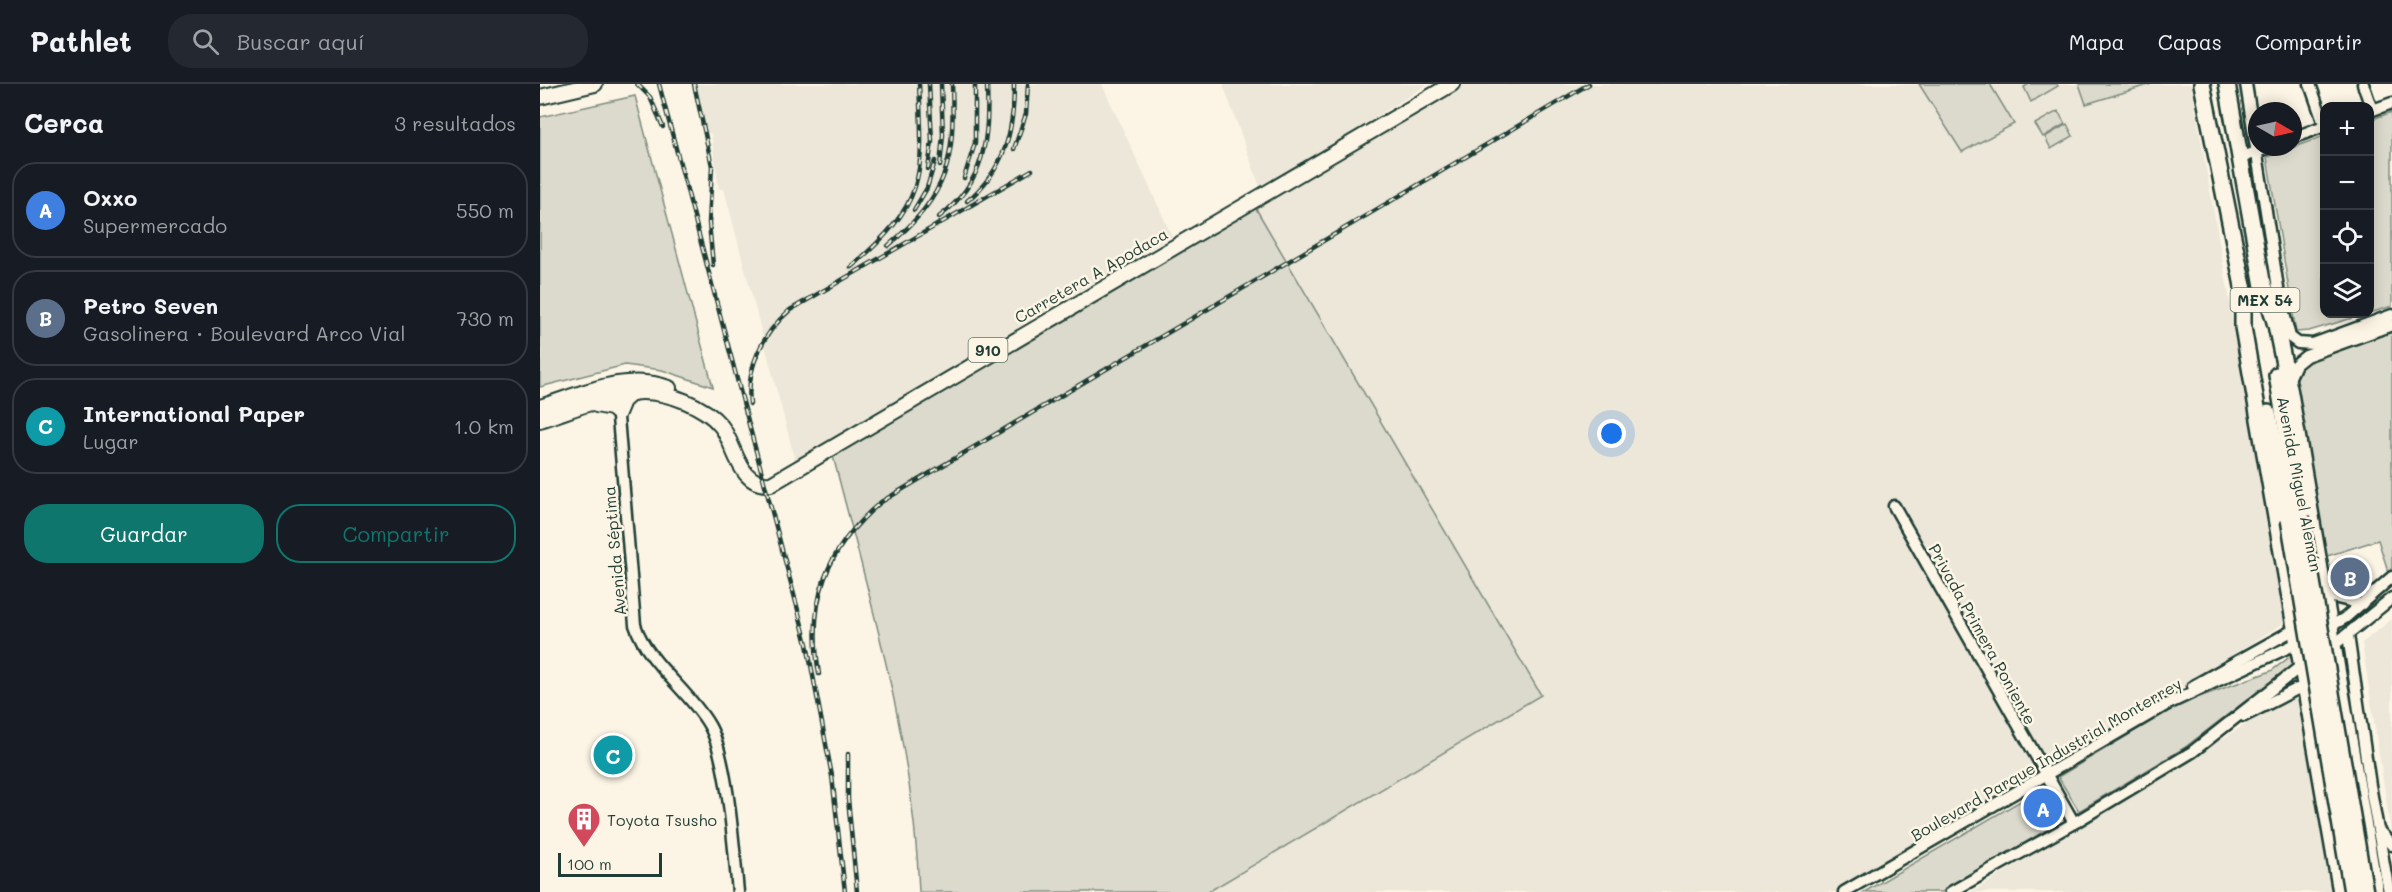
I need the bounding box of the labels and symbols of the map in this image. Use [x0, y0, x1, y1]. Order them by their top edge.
north arrow [2248, 102, 2302, 156]
street label: Carretera A Apodaca [1011, 223, 1171, 327]
road number: MEX 54 [2230, 288, 2300, 312]
road number: 910 [968, 338, 1008, 362]
street label: Avenida Miguel Alemán [2273, 395, 2327, 573]
your location [1597, 419, 1626, 448]
street label: Avenida Séptima [598, 485, 630, 617]
street label: Privada Primera Poniente [1924, 540, 2042, 728]
pin: B [2330, 554, 2370, 600]
street label: Boulevard Parque Industrial Monterrey [1907, 673, 2185, 845]
pin: C [594, 732, 632, 778]
pin: A [2024, 786, 2062, 830]
building icon: Toyota Tsusho [566, 801, 602, 848]
place label: Toyota Tsusho [607, 809, 717, 830]
scale bar [558, 850, 662, 878]

